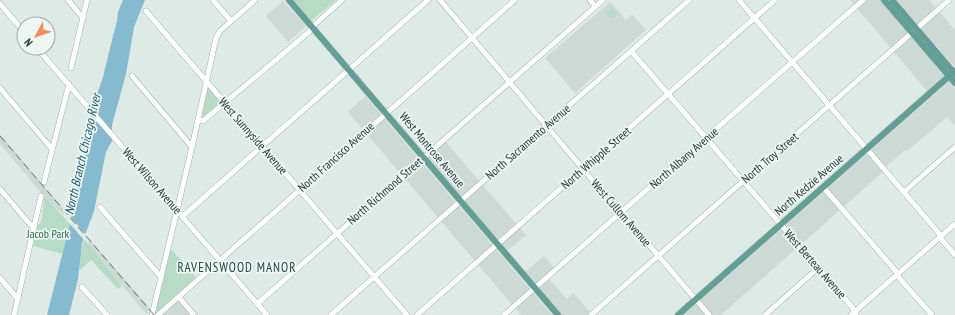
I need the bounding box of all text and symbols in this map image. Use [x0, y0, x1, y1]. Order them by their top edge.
north arrow [16, 16, 56, 56]
text: N [21, 36, 36, 49]
water label: North Branch Chicago River [60, 90, 105, 216]
street label: West Sunnyside Avenue [216, 94, 291, 177]
street label: North Sacramento Avenue [482, 101, 573, 183]
street label: West Montrose Avenue [396, 109, 468, 191]
street label: North Francisco Avenue [294, 118, 377, 195]
street label: North Whipple Street [558, 123, 634, 192]
street label: North Albany Avenue [646, 124, 721, 192]
street label: North Troy Street [738, 128, 802, 186]
street label: West Wilson Avenue [120, 144, 185, 217]
street label: North Kedzie Avenue [771, 151, 846, 219]
street label: North Richmond Street [344, 153, 426, 227]
street label: West Cullom Avenue [588, 176, 655, 249]
park label: Jacob Park [26, 226, 70, 241]
street label: West Berteau Avenue [781, 226, 850, 302]
district label: RAVENSWOOD MANOR [178, 259, 296, 276]

